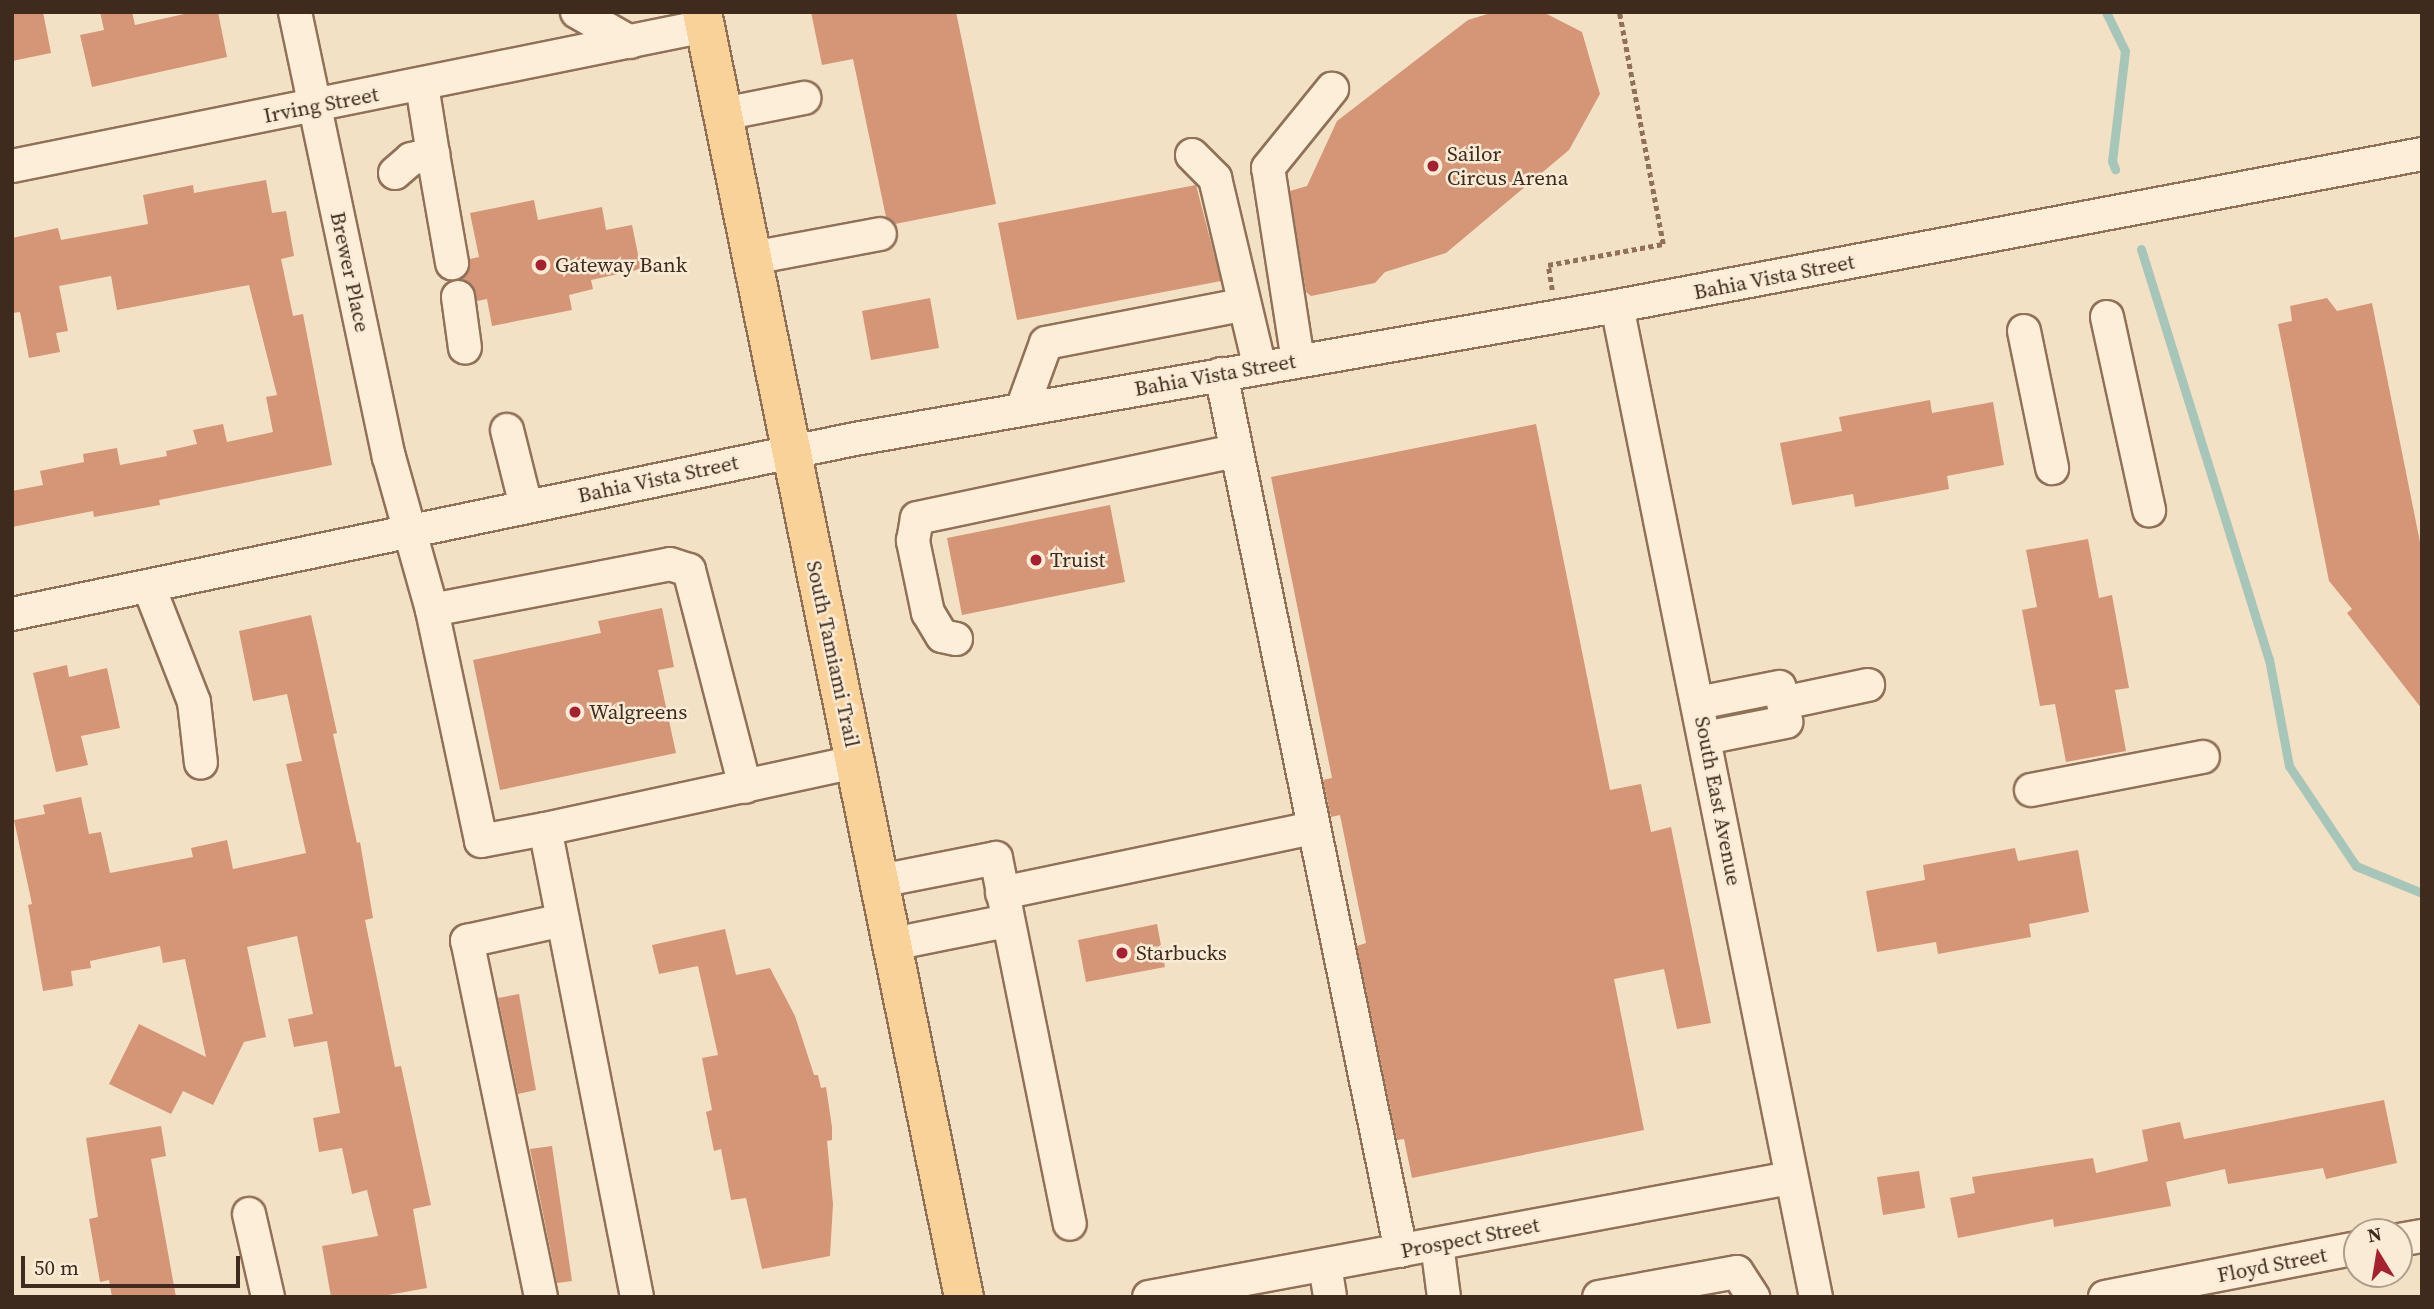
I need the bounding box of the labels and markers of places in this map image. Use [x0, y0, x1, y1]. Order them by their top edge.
place label: Sailor Circus Arena [1447, 141, 1568, 191]
marker: Sailor Circus Arena [1425, 158, 1441, 174]
place label: Gateway Bank [555, 252, 687, 278]
marker: Gateway Bank [533, 257, 549, 273]
place label: Truist [1050, 547, 1105, 573]
marker: Truist [1028, 552, 1044, 568]
place label: Walgreens [589, 699, 687, 725]
marker: Walgreens [567, 704, 583, 720]
place label: Starbucks [1136, 940, 1227, 966]
marker: Starbucks [1114, 945, 1130, 961]

